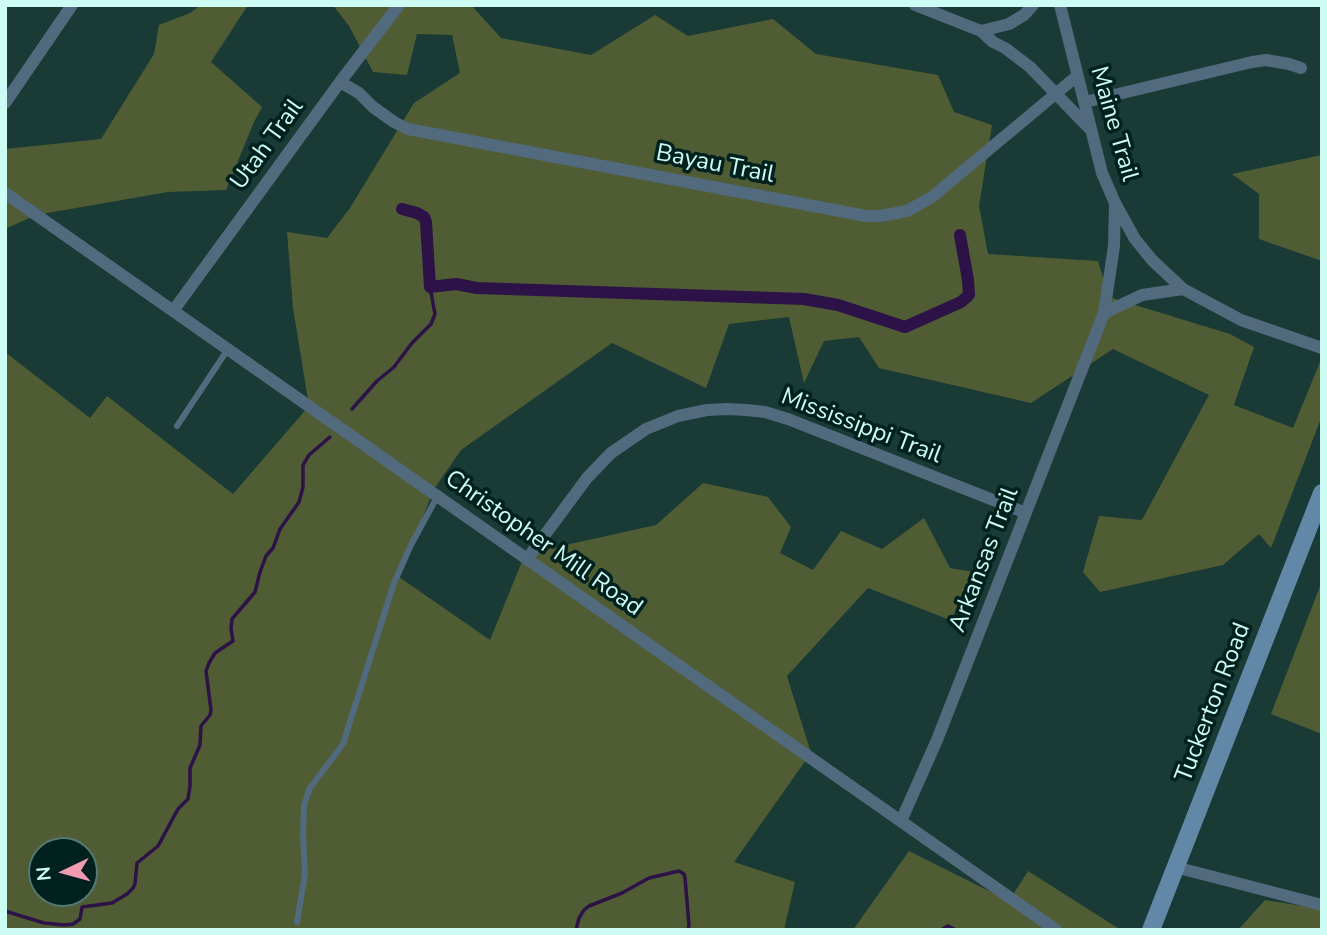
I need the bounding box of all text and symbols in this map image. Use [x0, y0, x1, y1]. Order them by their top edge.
street label: Maine Trail [1083, 63, 1143, 185]
street label: Utah Trail [226, 94, 310, 196]
street label: Bayau Trail [653, 139, 777, 191]
street label: Mississippi Trail [777, 383, 945, 471]
street label: Christopher Mill Road [439, 465, 647, 623]
street label: Arkansas Trail [944, 484, 1026, 636]
street label: Tuckerton Road [1170, 619, 1258, 787]
north arrow [28, 837, 98, 907]
text: N [31, 865, 58, 882]

